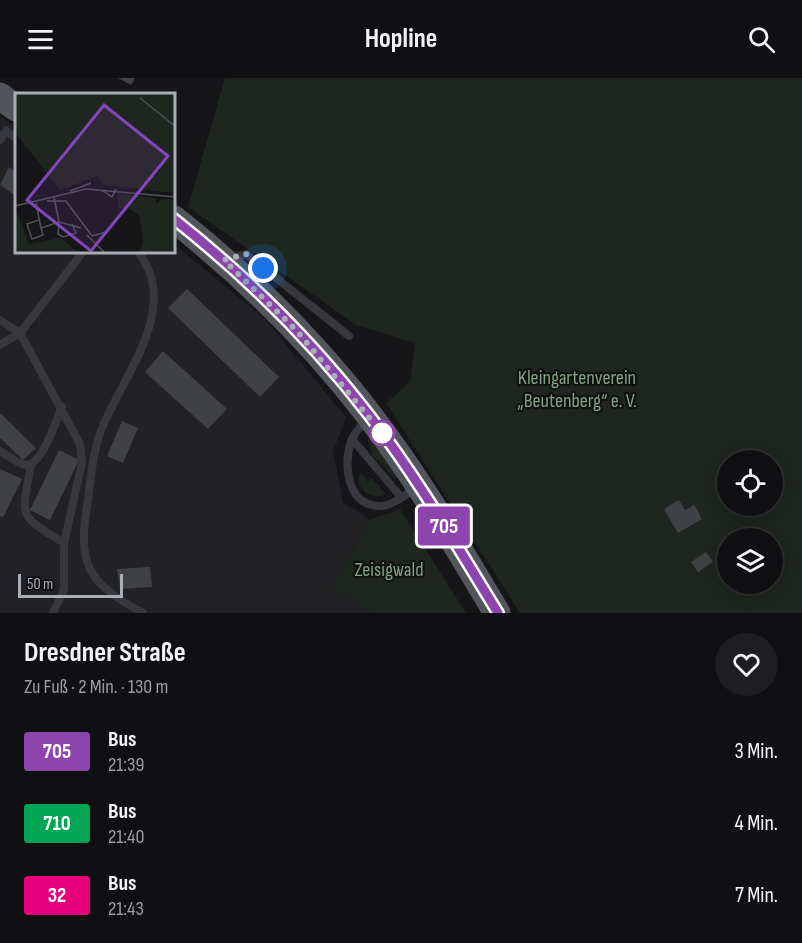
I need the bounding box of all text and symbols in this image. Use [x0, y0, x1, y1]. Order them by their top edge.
icon: menu [24, 23, 57, 56]
text: Hopline [365, 23, 437, 55]
icon: search [745, 23, 778, 56]
inset map [15, 93, 176, 254]
your location [248, 253, 278, 283]
park label: Kleingartenverein „Beutenberg“ e. V. [517, 366, 637, 413]
unlabelled marker [369, 420, 395, 446]
map controls [717, 450, 783, 594]
button: locate [717, 450, 783, 516]
line badge: 705 [410, 506, 478, 546]
text: 705 [430, 514, 458, 539]
button: layers [717, 528, 783, 594]
park label: Zeisigwald [354, 558, 424, 582]
scale bar [18, 571, 123, 598]
text: 50 m [27, 575, 53, 594]
button: heart [715, 633, 778, 696]
text: Dresdner Straße [24, 636, 186, 669]
text: Zu Fuß · 2 Min. · 130 m [24, 675, 168, 699]
text: Bus [108, 726, 137, 753]
text: 3 Min. [735, 738, 778, 765]
text: 705 [43, 739, 71, 764]
text: 21:39 [108, 753, 144, 777]
text: Bus [108, 798, 137, 825]
text: 4 Min. [735, 810, 778, 837]
text: 710 [43, 811, 71, 836]
text: 21:40 [108, 825, 144, 849]
text: Bus [108, 870, 137, 897]
text: 7 Min. [735, 882, 778, 909]
text: 32 [48, 883, 66, 908]
text: 21:43 [108, 897, 144, 921]

